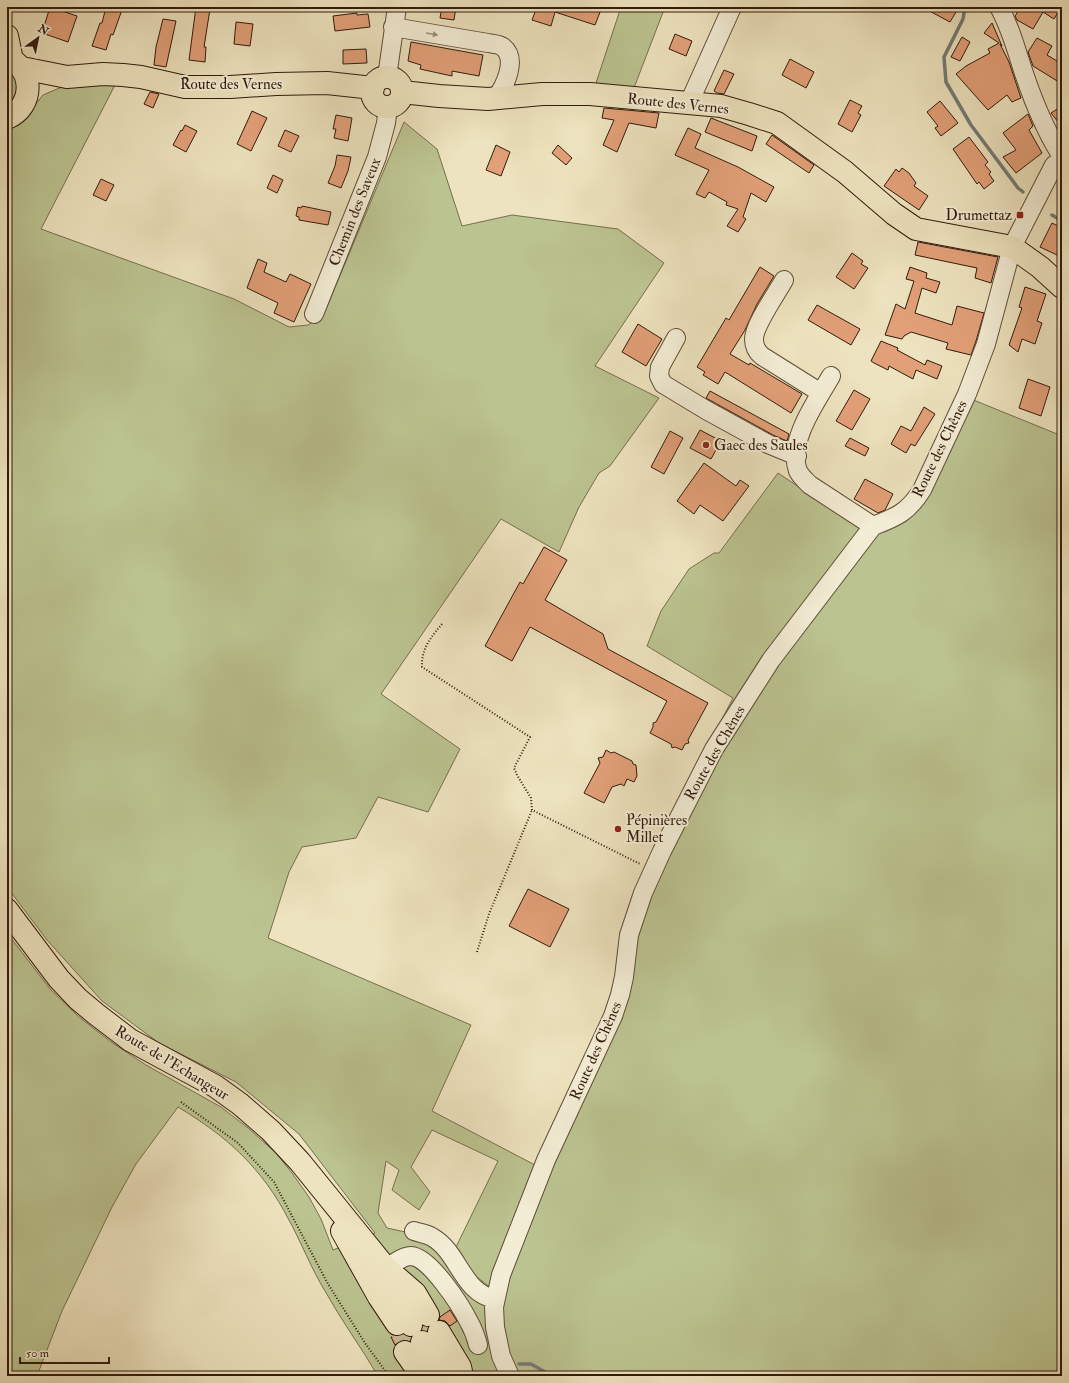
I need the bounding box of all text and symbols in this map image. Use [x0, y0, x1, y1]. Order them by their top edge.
north arrow [18, 18, 58, 58]
text: N [35, 21, 52, 39]
one-way arrow [426, 31, 438, 37]
street label: Route des Vernes [180, 75, 282, 94]
street label: Route des Vernes [626, 89, 730, 119]
street label: Chemin des Saveux [325, 155, 385, 269]
place label: Drumettaz [945, 206, 1012, 225]
marker: Drumettaz [1015, 210, 1025, 220]
street label: Route des Chênes [908, 397, 972, 501]
place label: Gaec des Saules [714, 436, 808, 455]
marker: Gaec des Saules [701, 440, 711, 450]
street label: Route des Chênes [680, 702, 750, 804]
place label: Pépinières Millet [626, 811, 687, 847]
marker: Pépinières Millet [613, 824, 623, 834]
street label: Route des Chênes [566, 999, 626, 1103]
street label: Route de l'Echangeur [111, 1021, 233, 1105]
scale bar [20, 1339, 109, 1365]
text: 50 m [26, 1346, 50, 1361]

